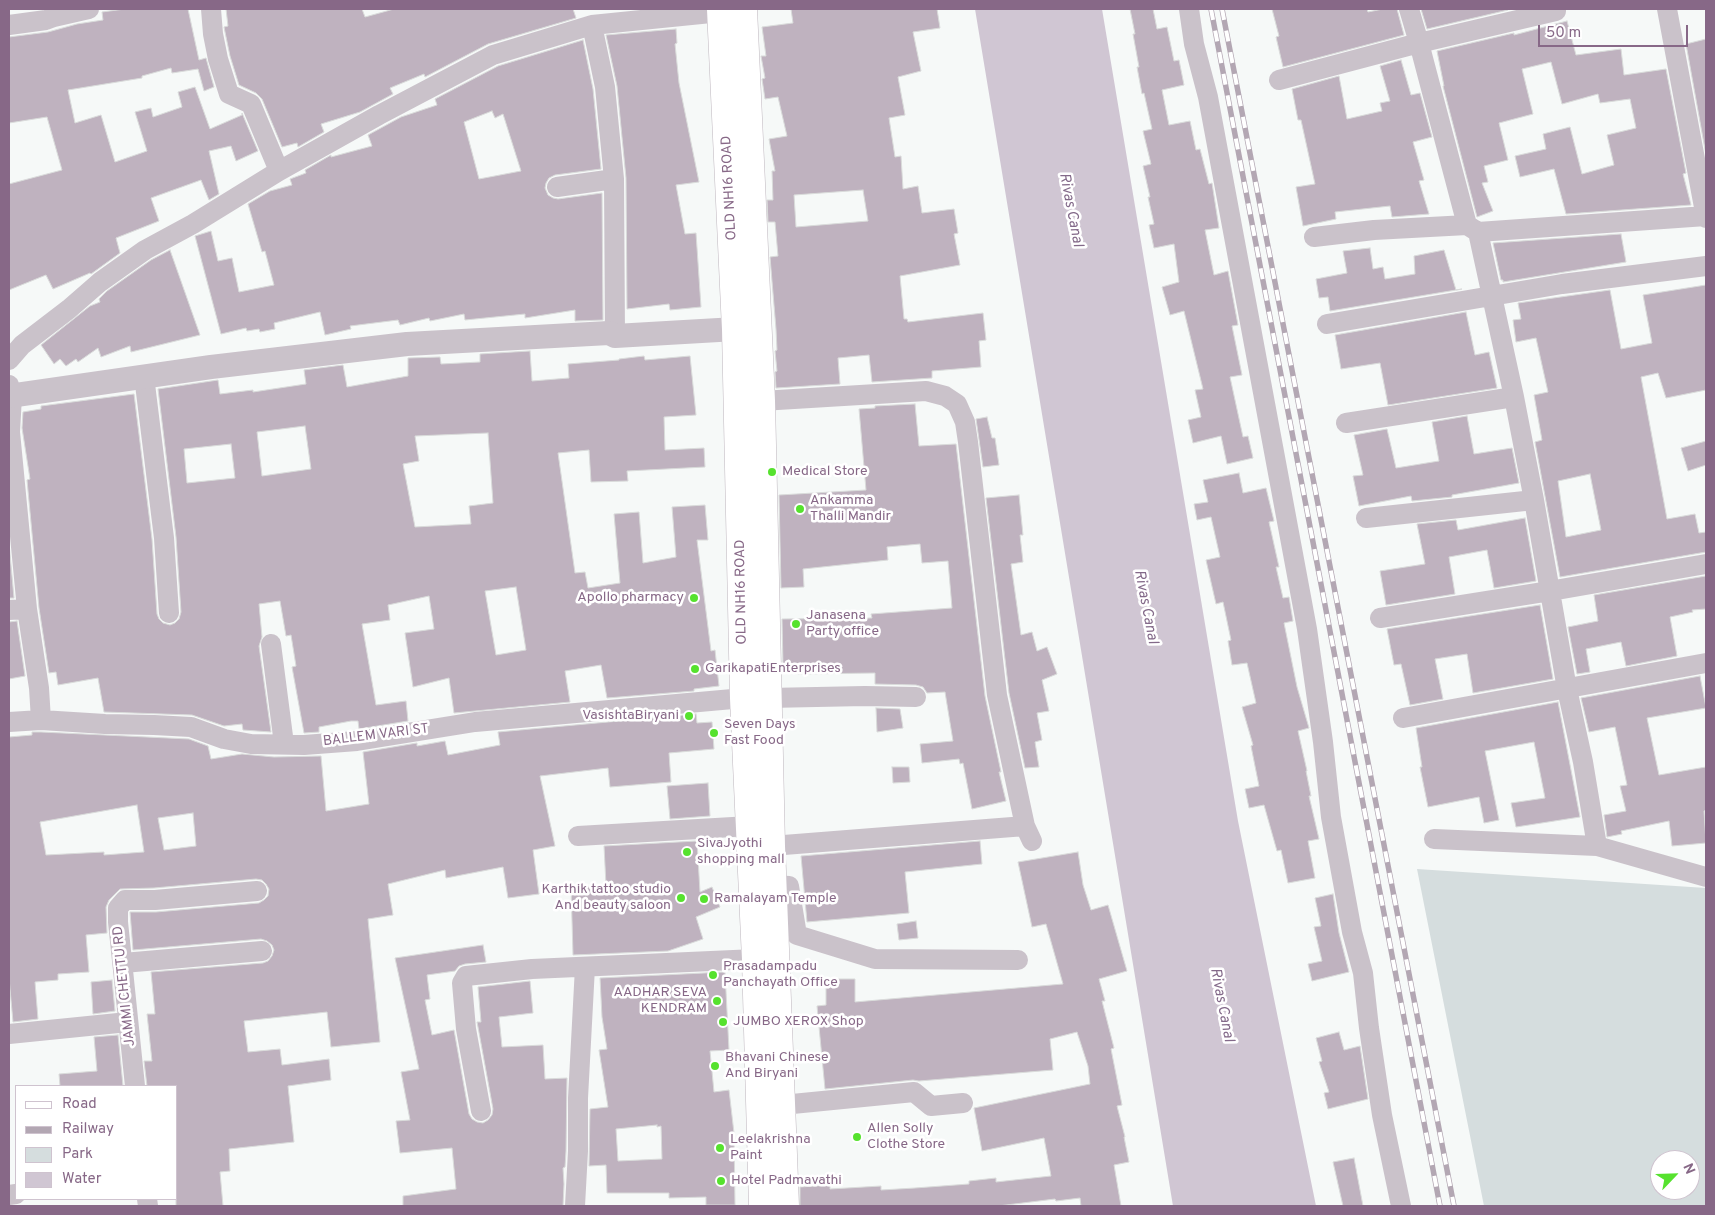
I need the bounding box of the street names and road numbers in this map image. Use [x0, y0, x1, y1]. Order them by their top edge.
street label: OLD NH16 ROAD [719, 135, 741, 241]
street label: OLD NH16 ROAD [733, 539, 751, 645]
street label: BALLEM VARI ST [322, 721, 430, 751]
street label: JAMMI CHETTU RD [110, 925, 140, 1047]

